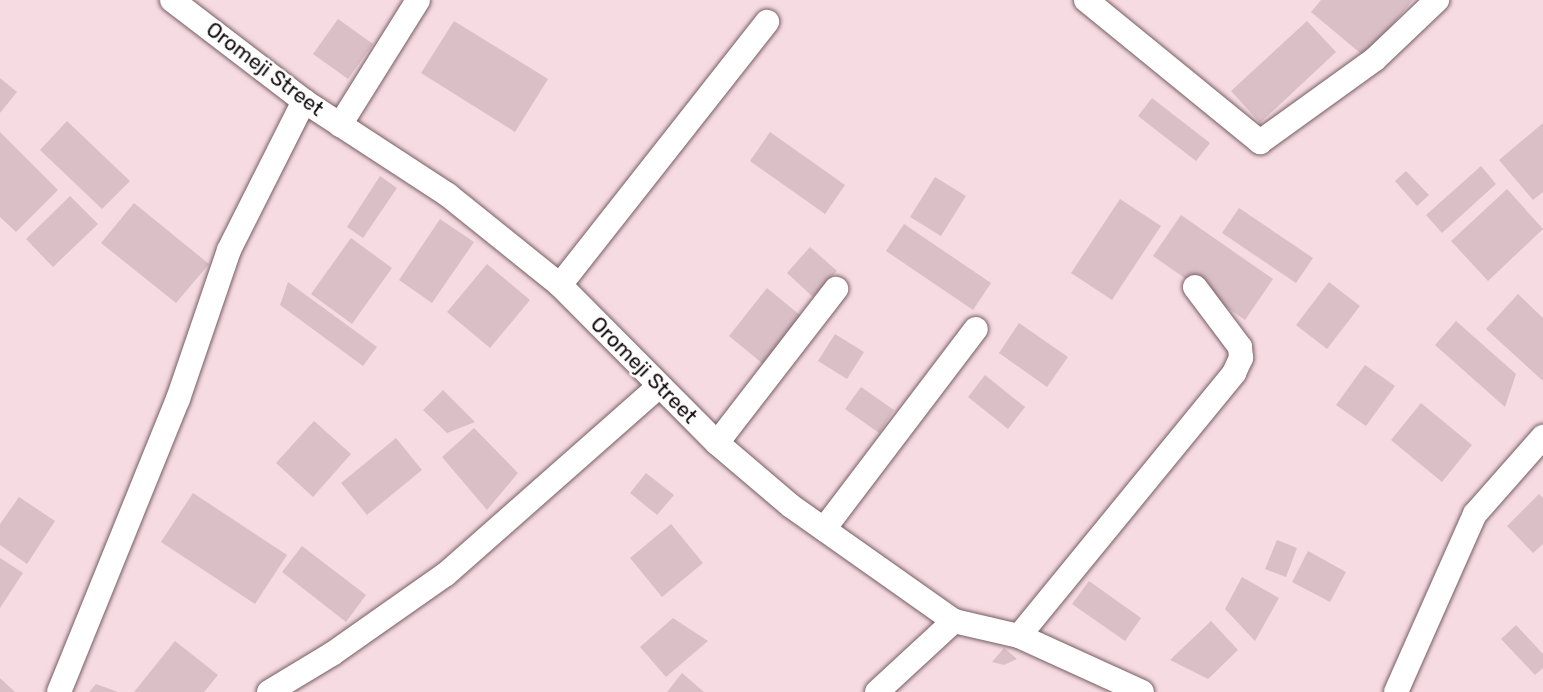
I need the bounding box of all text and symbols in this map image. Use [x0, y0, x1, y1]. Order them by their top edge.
street label: Oromeji Street [201, 17, 329, 121]
street label: Oromeji Street [585, 311, 703, 429]

